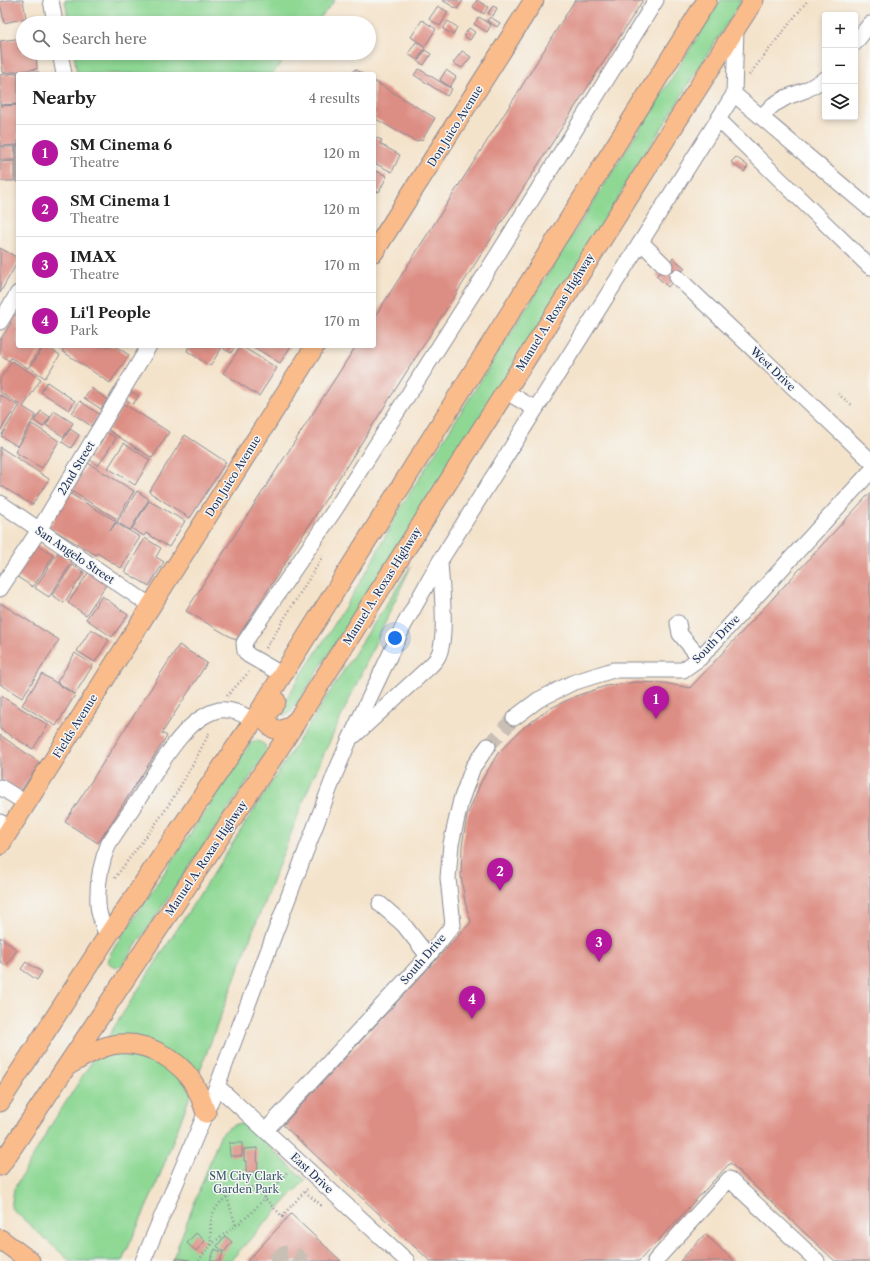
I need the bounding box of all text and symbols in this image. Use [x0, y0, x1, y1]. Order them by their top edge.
map controls [822, 12, 858, 120]
button: + [822, 12, 858, 48]
search box [16, 16, 376, 60]
icon: search [30, 27, 52, 49]
text: Search here [62, 29, 147, 48]
button: − [822, 48, 858, 84]
street label: Don Juico Avenue [424, 83, 486, 169]
button: layers [822, 84, 858, 120]
text: Nearby [32, 88, 96, 108]
text: 4 results [309, 90, 360, 106]
text: SM Cinema 6 [70, 135, 172, 154]
text: 1 [42, 145, 48, 161]
text: 120 m [323, 145, 360, 161]
text: Theatre [70, 154, 119, 170]
text: SM Cinema 1 [70, 191, 170, 210]
text: 2 [41, 201, 49, 217]
text: 120 m [323, 201, 360, 217]
text: Theatre [70, 210, 119, 226]
text: IMAX [70, 247, 116, 266]
street label: Manuel A. Roxas Highway [513, 250, 598, 374]
text: 3 [41, 257, 49, 273]
text: 170 m [324, 257, 360, 273]
text: Theatre [70, 266, 119, 282]
text: Li'l People [70, 303, 151, 322]
text: 4 [41, 313, 49, 329]
text: 170 m [324, 313, 360, 329]
text: Park [70, 322, 98, 338]
street label: West Drive [747, 343, 799, 394]
street label: Don Juico Avenue [202, 433, 264, 519]
street label: 22nd Street [54, 438, 98, 497]
street label: San Angelo Street [33, 523, 117, 587]
street label: Manuel A. Roxas Highway [340, 524, 425, 648]
street label: South Drive [689, 612, 743, 666]
your location [385, 628, 405, 648]
pin: 1 [643, 686, 669, 719]
street label: Fields Avenue [50, 691, 100, 761]
street label: Manuel A. Roxas Highway [162, 797, 250, 918]
pin: 2 [487, 858, 513, 891]
pin: 3 [586, 929, 612, 962]
street label: South Drive [397, 931, 449, 987]
pin: 4 [459, 986, 485, 1019]
street label: East Drive [288, 1150, 336, 1196]
park label: SM City Clark Garden Park [209, 1169, 283, 1196]

